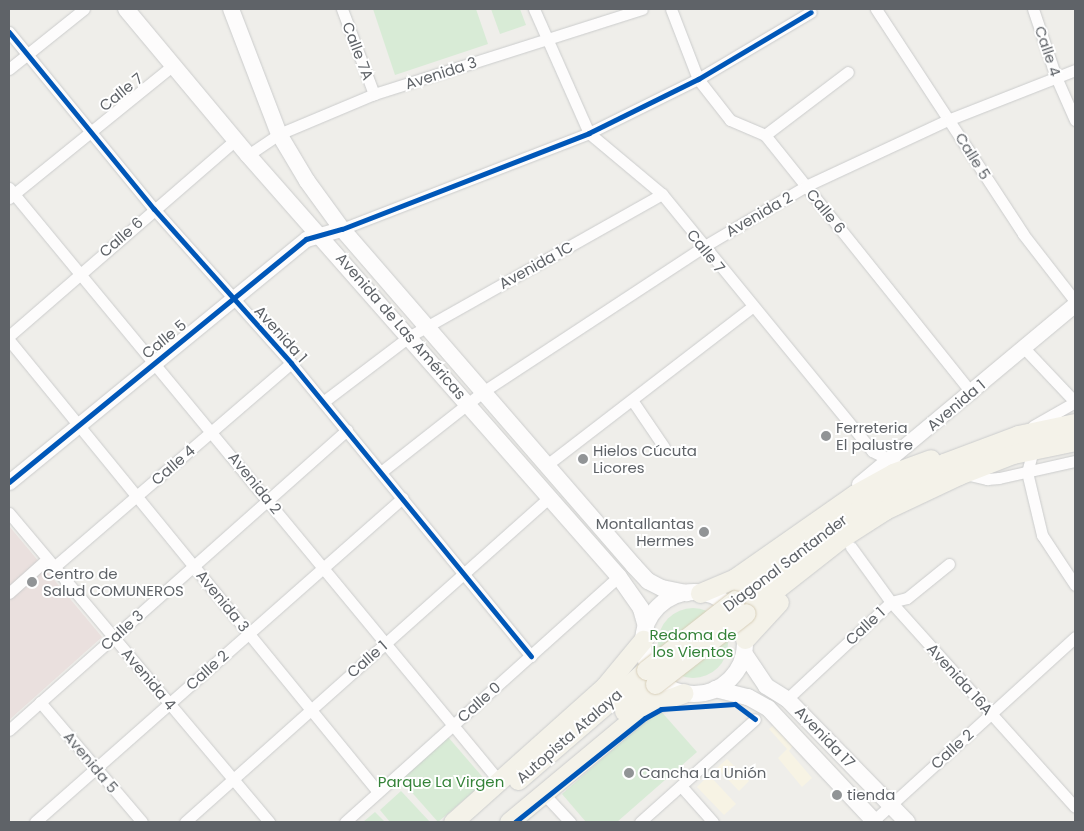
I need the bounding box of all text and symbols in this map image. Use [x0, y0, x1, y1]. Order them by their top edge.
street label: Calle 7A [339, 19, 377, 83]
street label: Calle 4 [1031, 24, 1065, 78]
street label: Avenida 3 [403, 53, 479, 93]
street label: Calle 7 [96, 69, 146, 115]
street label: Calle 5 [952, 129, 994, 183]
street label: Calle 6 [803, 185, 849, 237]
street label: Avenida 2 [722, 188, 796, 240]
street label: Calle 6 [95, 213, 147, 261]
street label: Calle 7 [683, 226, 729, 276]
street label: Avenida 1C [496, 237, 576, 293]
street label: Avenida de Las Américas [332, 249, 470, 403]
street label: Avenida 1 [251, 302, 311, 366]
street label: Calle 5 [138, 316, 190, 362]
street label: Avenida 1 [923, 376, 989, 434]
place label: Ferreteria El palustre [836, 418, 913, 453]
marker: Ferreteria El palustre [820, 430, 832, 442]
street label: Calle 4 [148, 441, 198, 489]
place label: Hielos Cúcuta Licores [593, 441, 697, 476]
street label: Avenida 2 [225, 449, 285, 517]
marker: Hielos Cúcuta Licores [577, 453, 589, 465]
street label: Diagonal Santander [720, 511, 850, 615]
place label: Montallantas Hermes [596, 514, 694, 549]
marker: Montallantas Hermes [698, 526, 710, 538]
place label: Centro de Salud COMUNEROS [43, 564, 184, 599]
street label: Avenida 3 [193, 566, 253, 636]
marker: Centro de Salud COMUNEROS [25, 575, 39, 589]
street label: Calle 1 [842, 603, 888, 649]
street label: Calle 3 [97, 606, 147, 654]
park label: Redoma de los Vientos [649, 625, 737, 660]
street label: Calle 1 [343, 637, 391, 681]
street label: Avenida 16A [923, 640, 997, 718]
street label: Avenida 4 [118, 645, 180, 713]
street label: Calle 2 [182, 646, 232, 694]
street label: Calle 0 [454, 678, 504, 726]
street label: Autopista Atalaya [512, 685, 626, 787]
street label: Avenida 17 [791, 703, 859, 771]
street label: Calle 2 [927, 725, 977, 773]
street label: Avenida 5 [60, 728, 122, 796]
place label: Cancha La Unión [639, 764, 766, 782]
marker: Cancha La Unión [623, 767, 635, 779]
park label: Parque La Virgen [378, 773, 504, 791]
place label: tienda [847, 786, 895, 804]
marker: tienda [831, 789, 843, 801]

